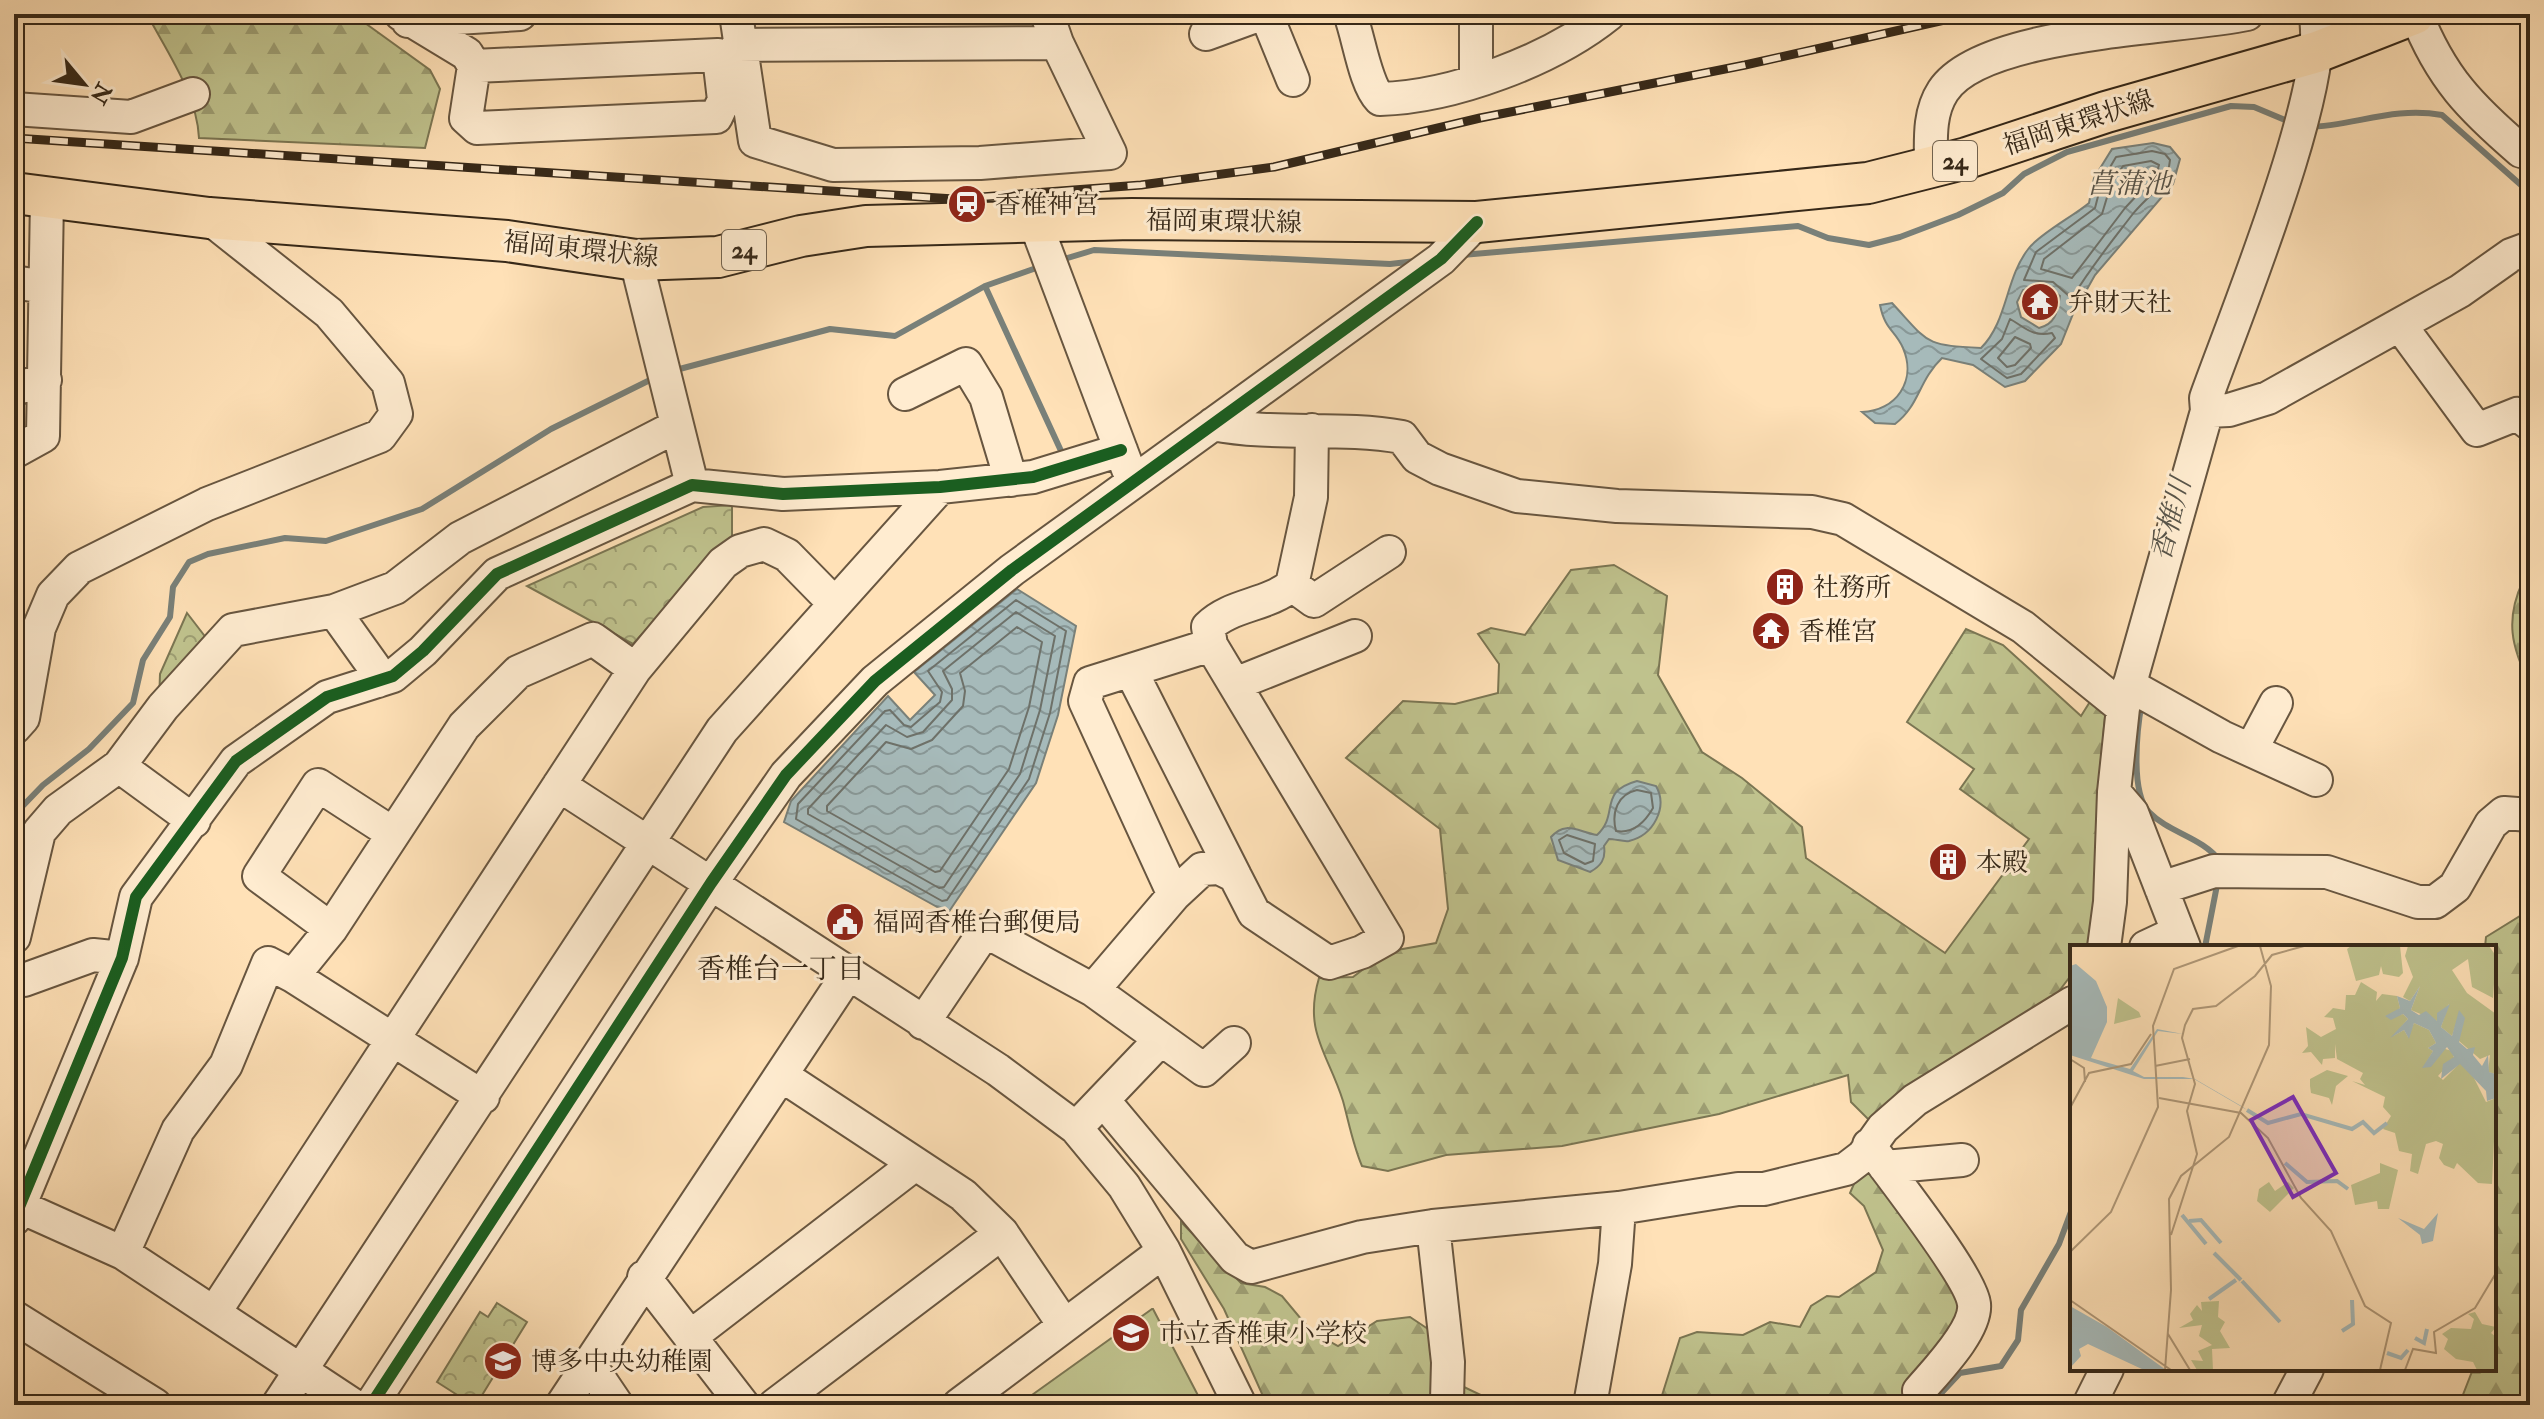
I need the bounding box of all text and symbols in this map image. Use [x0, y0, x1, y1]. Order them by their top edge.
north arrow [44, 44, 124, 124]
text: N [83, 77, 118, 109]
street label: 福岡東環状線 [1999, 84, 2157, 162]
road number: 24 [1933, 141, 1977, 181]
water label: 菖蒲池 [2087, 167, 2174, 202]
station icon: 香椎神宮 [946, 183, 988, 225]
place label: 香椎神宮 [995, 189, 1099, 221]
street label: 福岡東環状線 [1146, 205, 1302, 239]
street label: 福岡東環状線 [502, 226, 660, 274]
road number: 24 [722, 230, 766, 270]
temple icon: 弁財天社 [2019, 281, 2061, 323]
place label: 弁財天社 [2068, 287, 2172, 319]
water label: 香椎川 [2144, 471, 2200, 564]
building icon: 社務所 [1764, 566, 1806, 608]
place label: 社務所 [1813, 572, 1891, 604]
temple icon: 香椎宮 [1750, 610, 1792, 652]
place label: 香椎宮 [1799, 616, 1877, 648]
building icon: 本殿 [1927, 841, 1969, 883]
place label: 本殿 [1976, 847, 2028, 879]
public building icon: 福岡香椎台郵便局 [824, 901, 866, 943]
place label: 福岡香椎台郵便局 [873, 907, 1081, 939]
inset map [2070, 945, 2496, 1371]
district label: 香椎台一丁目 [697, 952, 865, 987]
school or university icon: 市立香椎東小学校 [1110, 1312, 1152, 1354]
place label: 市立香椎東小学校 [1159, 1318, 1367, 1350]
school or university icon: 博多中央幼稚園 [482, 1340, 524, 1382]
place label: 博多中央幼稚園 [531, 1346, 713, 1378]

